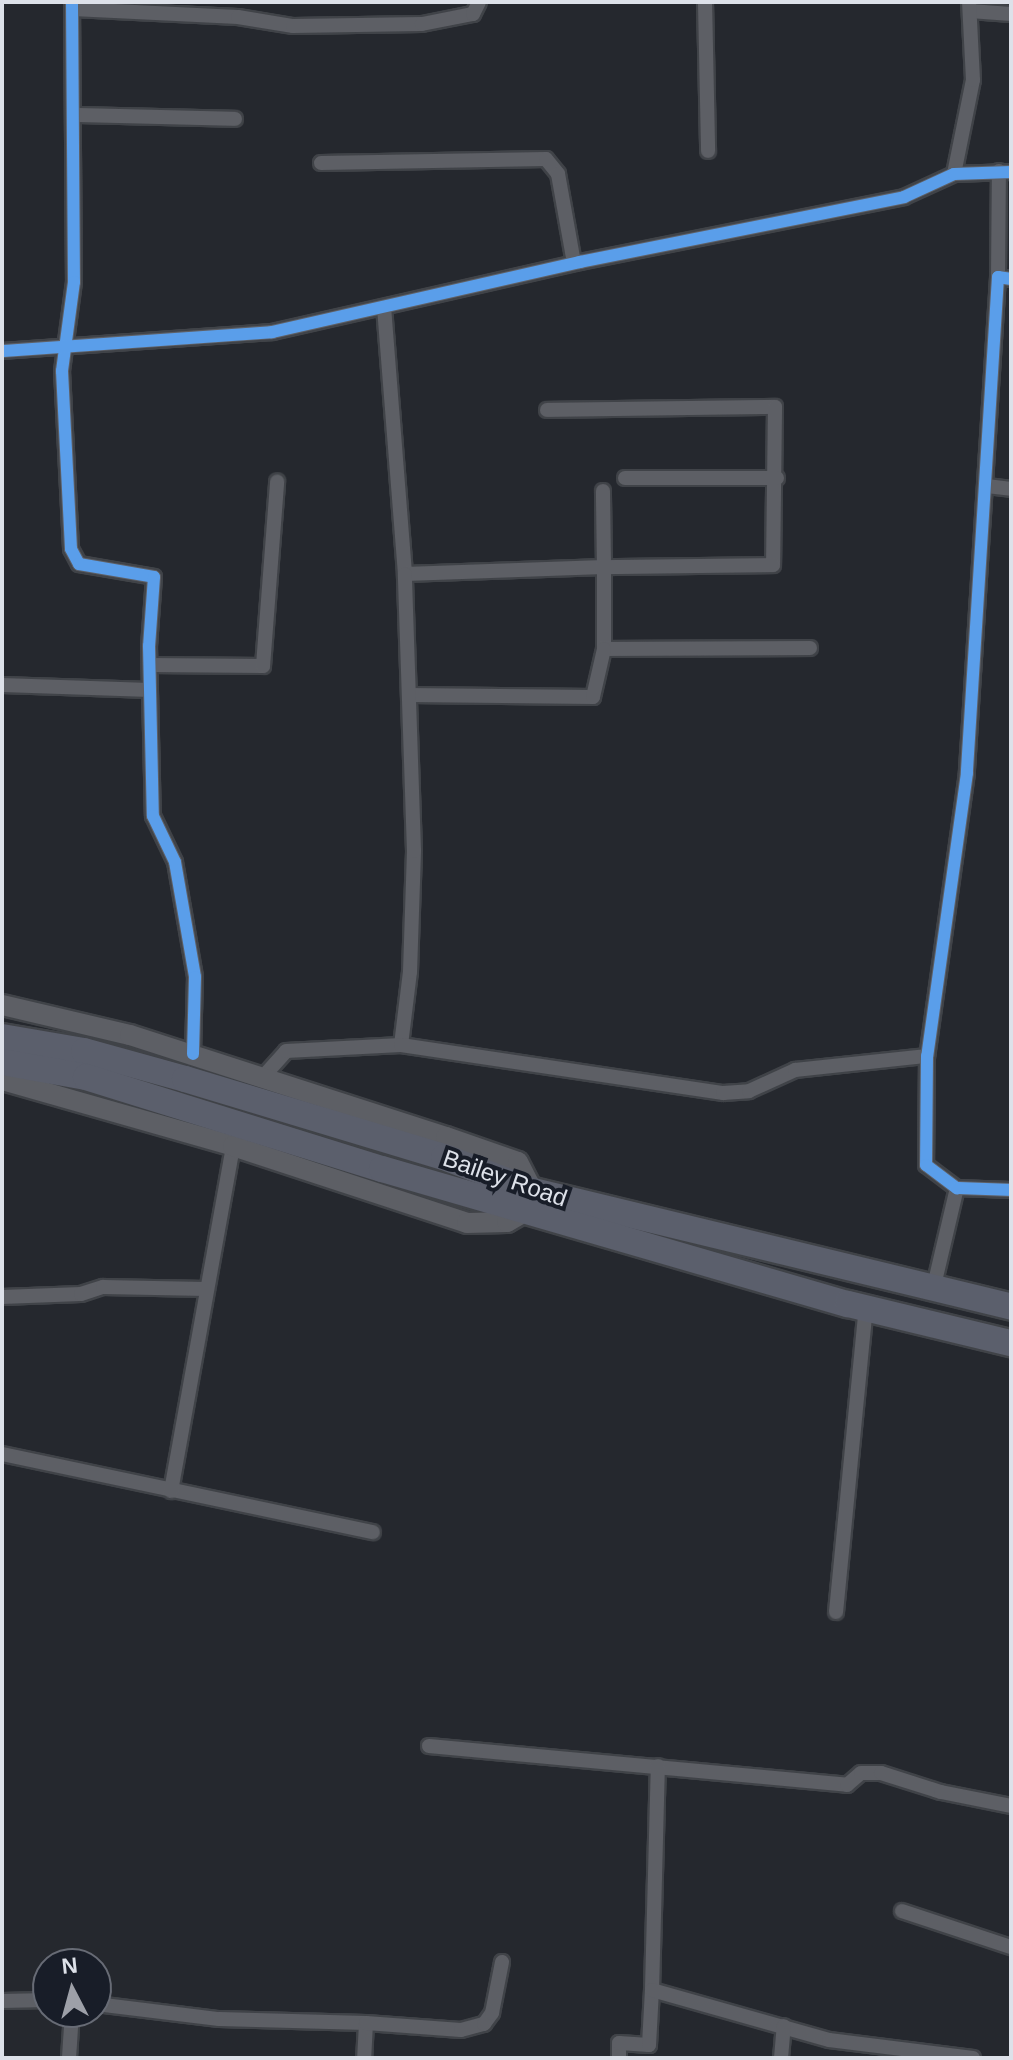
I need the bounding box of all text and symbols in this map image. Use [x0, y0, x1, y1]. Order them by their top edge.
street label: Bailey Road [439, 1143, 571, 1213]
north arrow [32, 1948, 112, 2028]
text: N [60, 1952, 79, 1979]

